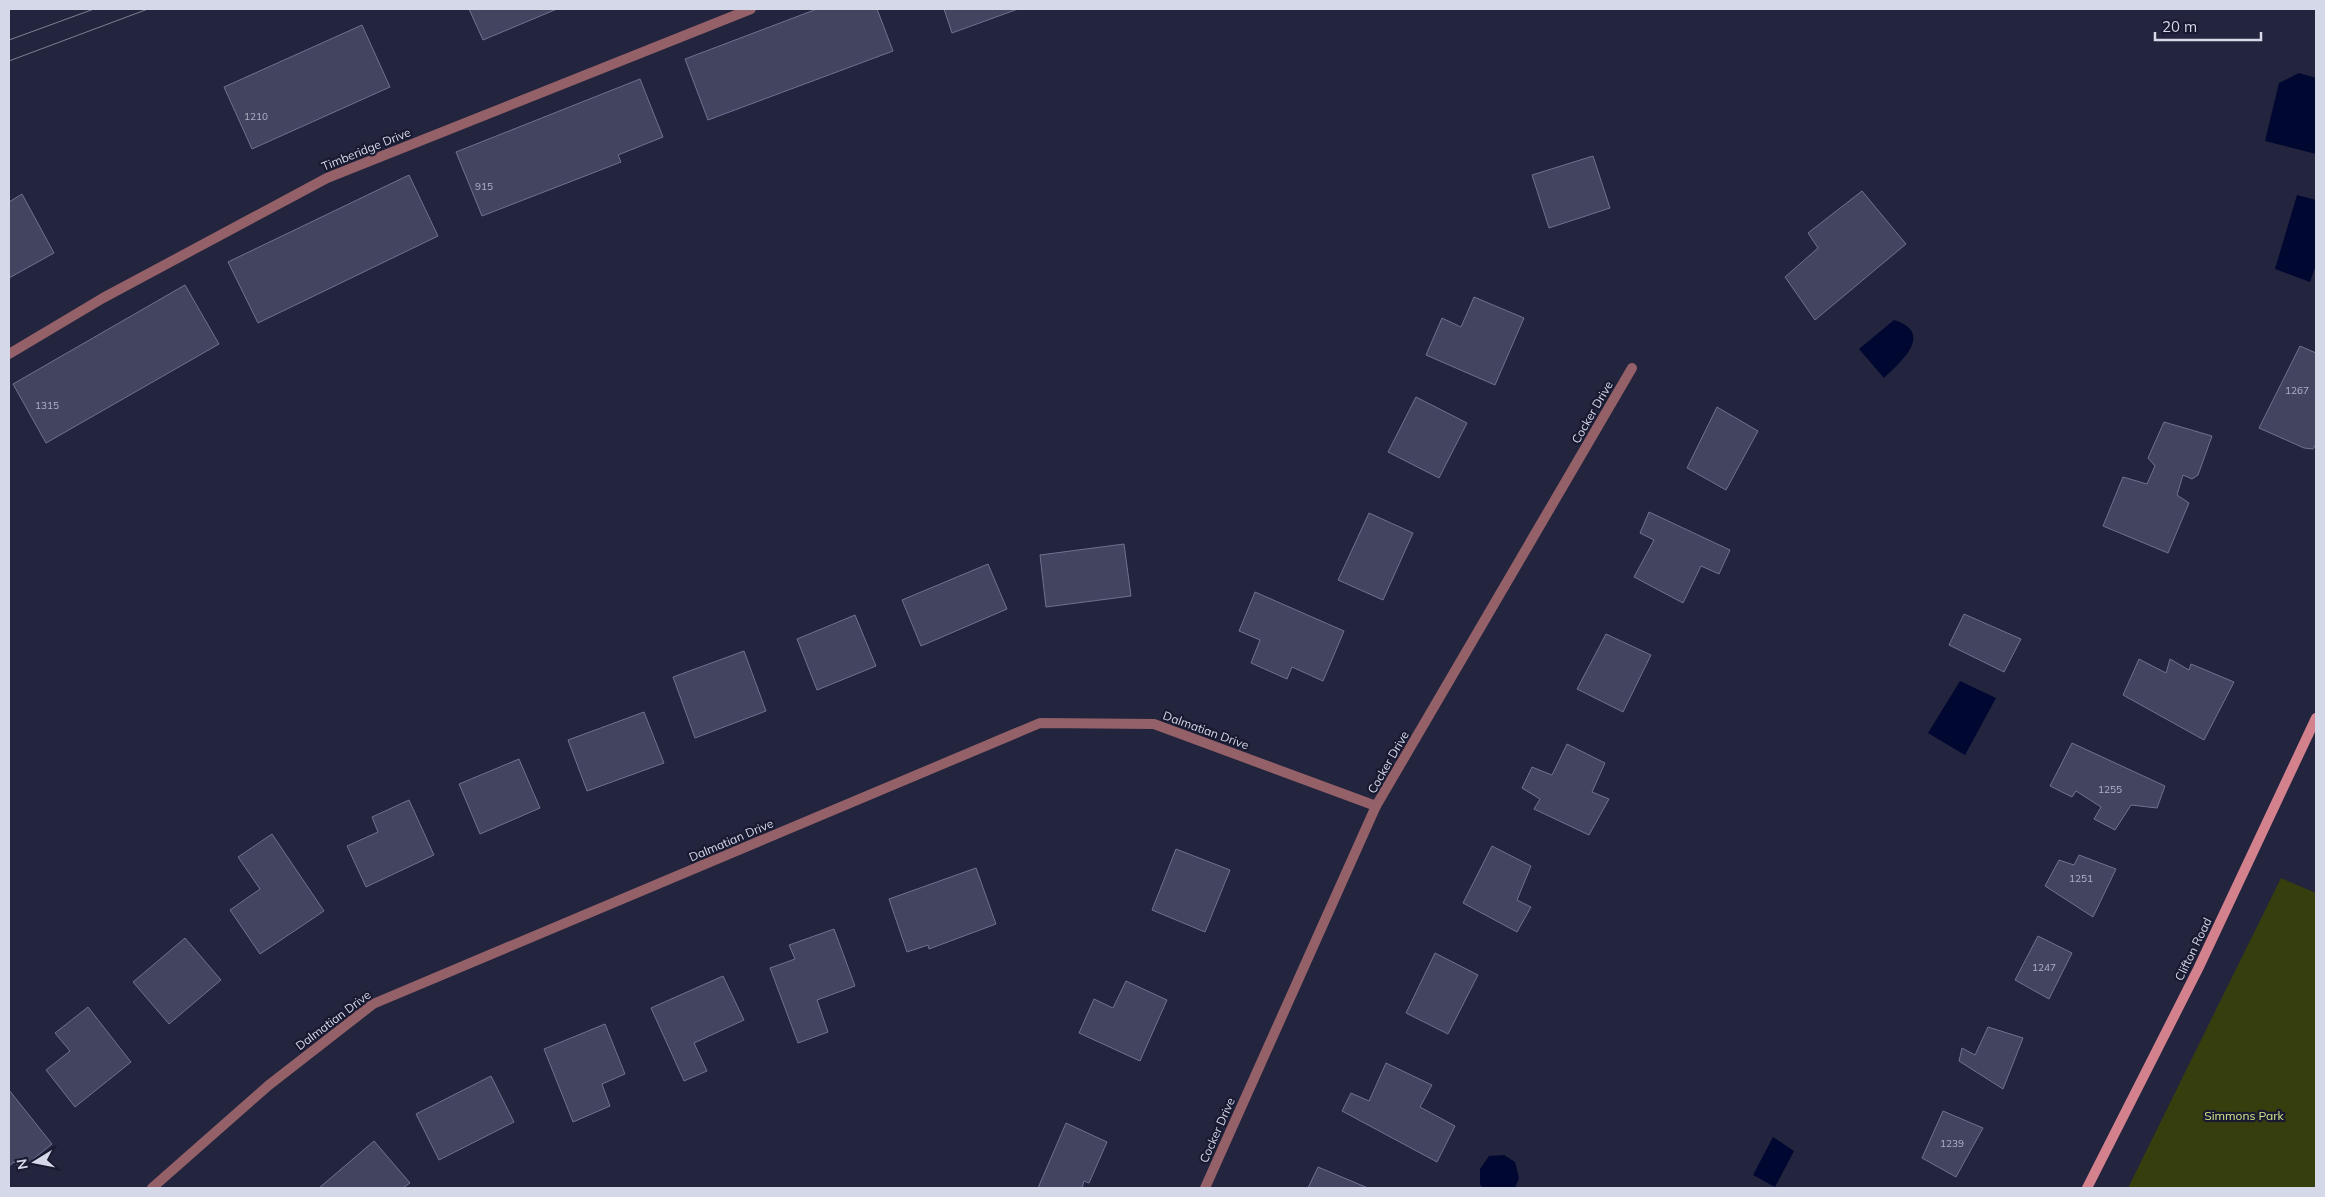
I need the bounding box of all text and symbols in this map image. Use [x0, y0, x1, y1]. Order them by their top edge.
scale bar [2155, 10, 2261, 42]
text: 20 m [2162, 17, 2197, 36]
house number: 1210 [244, 110, 268, 123]
street label: Timberidge Drive [319, 124, 413, 174]
house number: 915 [475, 180, 493, 193]
street label: Cocker Drive [1568, 378, 1616, 446]
house number: 1267 [2285, 384, 2309, 397]
house number: 1315 [35, 399, 59, 412]
street label: Dalmatian Drive [1161, 708, 1251, 752]
street label: Cocker Drive [1364, 728, 1412, 796]
house number: 1255 [2098, 783, 2122, 796]
street label: Dalmatian Drive [687, 815, 775, 865]
house number: 1251 [2069, 872, 2093, 885]
street label: Clifton Road [2171, 915, 2215, 983]
house number: 1247 [2032, 961, 2056, 974]
street label: Dalmatian Drive [292, 987, 374, 1053]
street label: Cocker Drive [1196, 1095, 1238, 1165]
park label: Simmons Park [2204, 1108, 2285, 1123]
north arrow [10, 1137, 60, 1187]
house number: 1239 [1940, 1137, 1964, 1150]
text: N [12, 1157, 32, 1171]

